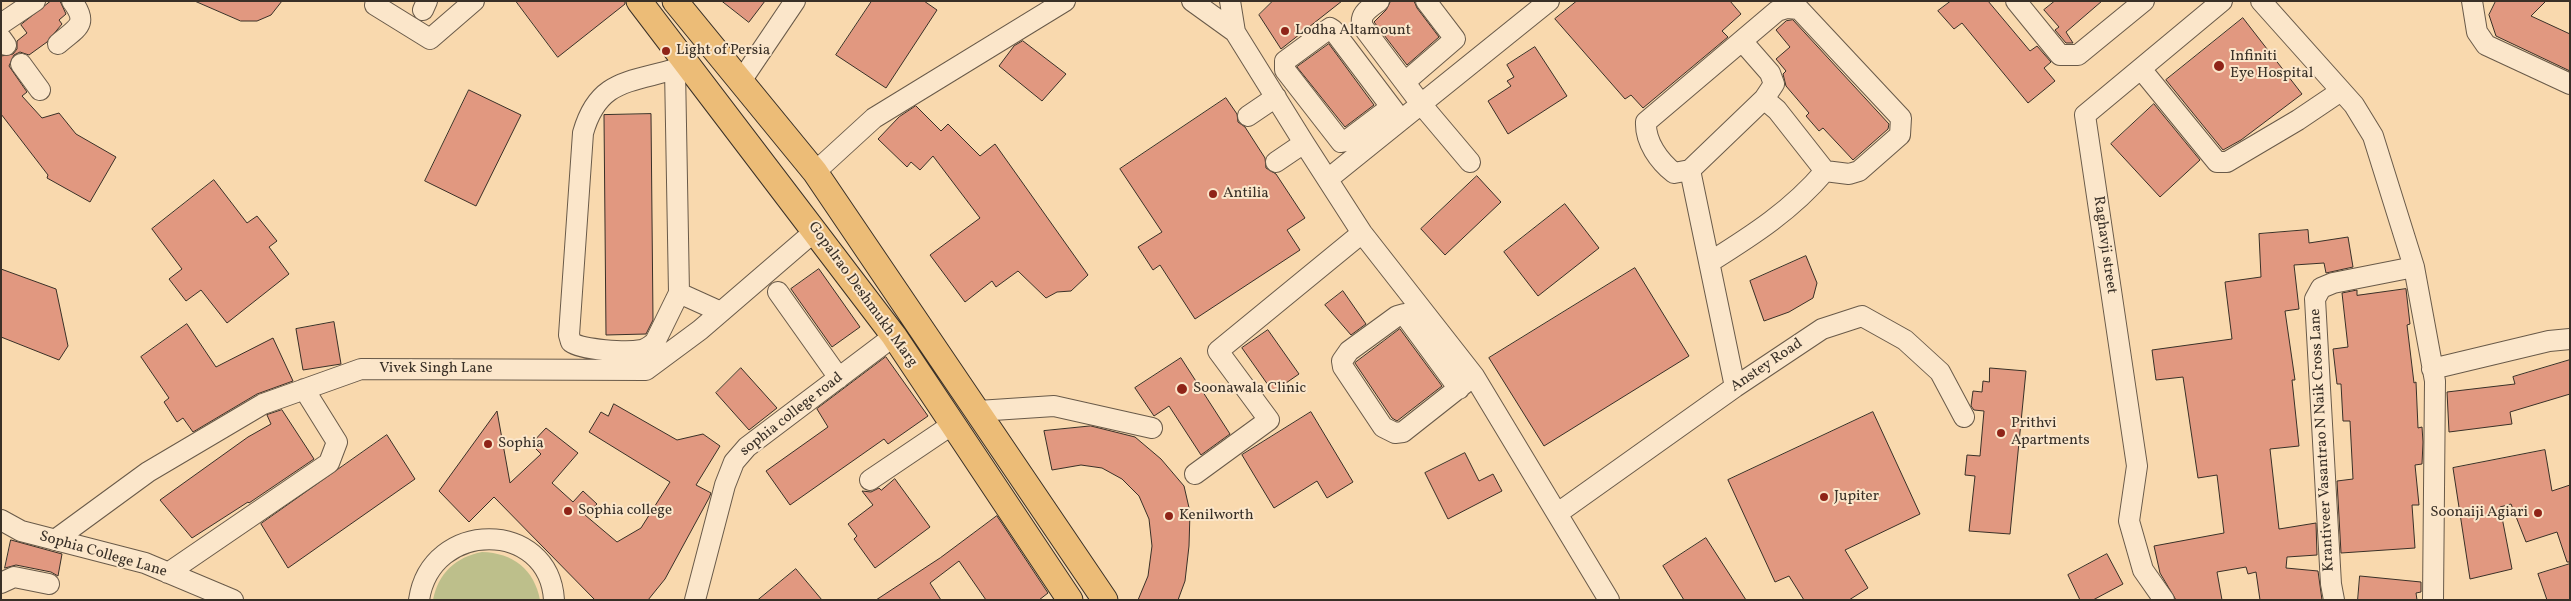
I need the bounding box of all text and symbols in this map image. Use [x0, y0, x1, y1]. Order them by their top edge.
place label: Lodha Altamount [1295, 22, 1411, 40]
marker: Lodha Altamount [1279, 25, 1291, 37]
place label: Light of Persia [676, 42, 770, 60]
marker: Light of Persia [660, 45, 672, 57]
place label: Infiniti Eye Hospital [2230, 48, 2313, 83]
marker: Infiniti Eye Hospital [2212, 59, 2226, 73]
place label: Antilia [1223, 185, 1269, 203]
marker: Antilia [1207, 188, 1219, 200]
street label: Raghavji street [2088, 195, 2120, 295]
street label: Gopalrao Deshmukh Marg [803, 219, 921, 371]
street label: Krantiveer Vasantrao N Naik Cross Lane [2307, 308, 2339, 572]
street label: Anstey Road [1728, 335, 1806, 397]
street label: Vivek Singh Lane [379, 360, 493, 378]
street label: sophia college road [737, 369, 847, 461]
place label: Soonawala Clinic [1193, 380, 1306, 398]
marker: Soonawala Clinic [1175, 382, 1189, 396]
place label: Prithvi Apartments [2011, 415, 2090, 450]
marker: Prithvi Apartments [1995, 427, 2007, 439]
place label: Sophia [498, 435, 544, 453]
marker: Sophia [482, 438, 494, 450]
place label: Jupiter [1834, 488, 1879, 506]
marker: Jupiter [1818, 491, 1830, 503]
place label: Sophia college [578, 502, 672, 520]
place label: Soonaiji Agiari [2430, 504, 2528, 522]
marker: Sophia college [562, 505, 574, 517]
place label: Kenilworth [1179, 507, 1254, 525]
marker: Soonaiji Agiari [2532, 507, 2544, 519]
marker: Kenilworth [1163, 510, 1175, 522]
street label: Sophia College Lane [37, 528, 169, 582]

